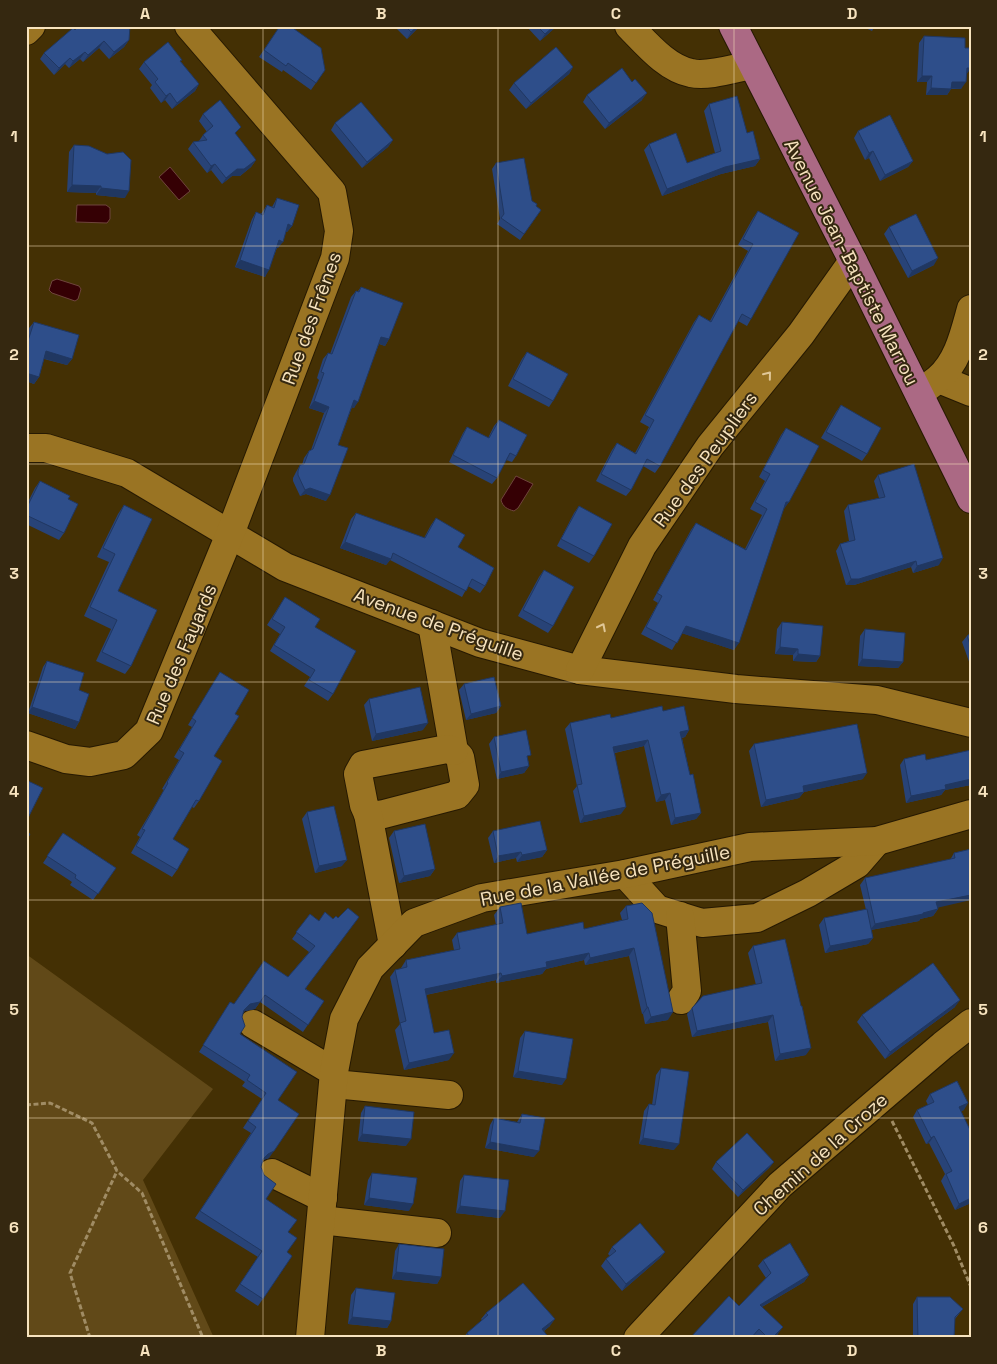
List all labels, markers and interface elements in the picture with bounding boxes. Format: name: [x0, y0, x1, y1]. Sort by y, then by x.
text: A: [140, 3, 150, 24]
text: B: [376, 3, 386, 24]
text: C: [611, 3, 621, 24]
text: D: [847, 3, 857, 24]
text: 1: [10, 126, 18, 147]
text: 1: [979, 126, 987, 147]
street label: Avenue Jean-Baptiste Marrou: [778, 135, 925, 390]
street label: Rue des Frênes: [276, 248, 347, 388]
text: 2: [9, 344, 19, 365]
text: 2: [978, 344, 988, 365]
one-way arrow: [762, 372, 770, 381]
street label: Rue des Peupliers: [648, 386, 763, 532]
text: 3: [9, 563, 19, 584]
text: 3: [978, 563, 988, 584]
street label: Rue des Fayards: [141, 580, 222, 728]
street label: Avenue de Préguille: [351, 582, 527, 667]
one-way arrow: [596, 623, 606, 632]
text: 4: [9, 781, 19, 802]
text: 4: [978, 781, 988, 802]
street label: Rue de la Vallée de Préguille: [478, 839, 732, 912]
text: 5: [9, 999, 19, 1020]
text: 5: [978, 999, 988, 1020]
street label: Chemin de la Croze: [748, 1087, 893, 1221]
text: 6: [9, 1217, 19, 1238]
text: 6: [978, 1217, 988, 1238]
text: A: [140, 1340, 150, 1361]
text: B: [376, 1340, 386, 1361]
text: C: [611, 1340, 621, 1361]
text: D: [847, 1340, 857, 1361]

